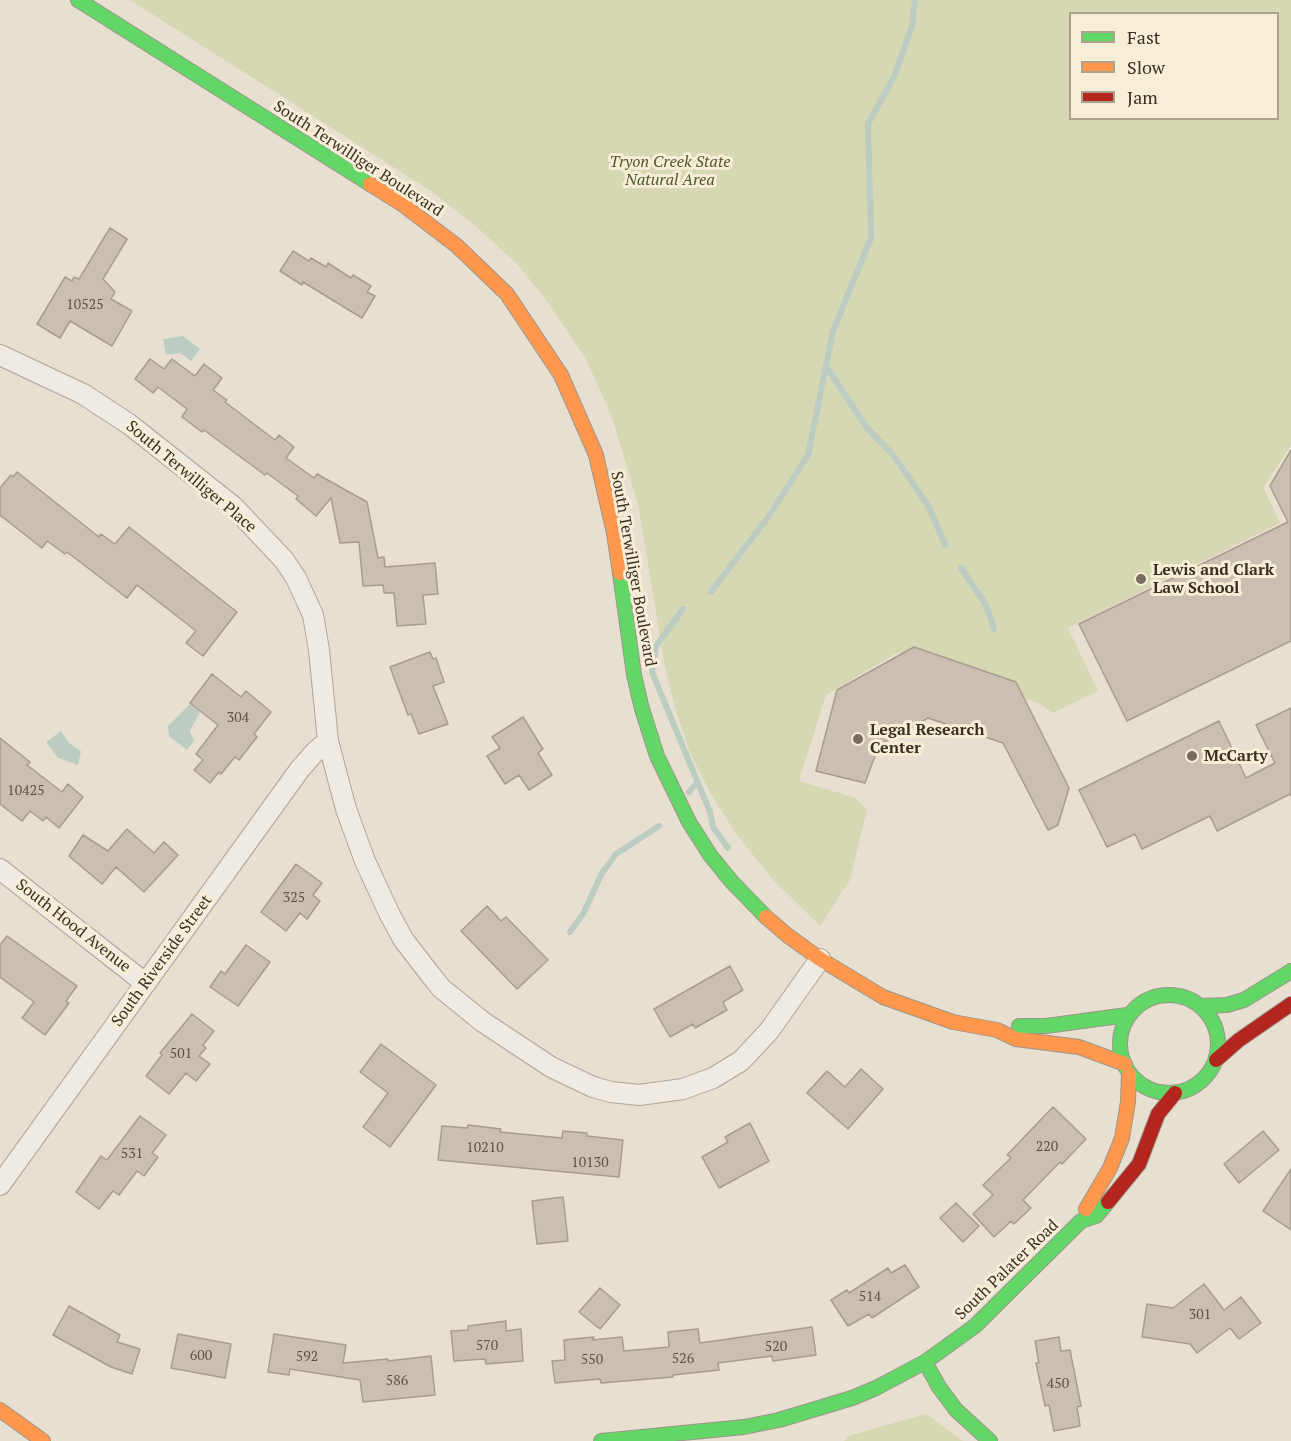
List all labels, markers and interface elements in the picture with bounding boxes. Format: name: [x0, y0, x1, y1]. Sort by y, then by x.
legend: [1069, 12, 1279, 120]
text: Fast: [1127, 25, 1160, 49]
text: Slow: [1127, 55, 1165, 79]
text: Jam: [1127, 85, 1158, 109]
street label: South Terwilliger Boulevard: [270, 97, 446, 221]
park label: Tryon Creek State Natural Area: [609, 152, 731, 190]
house number: 10525: [66, 297, 104, 313]
street label: South Terwilliger Place: [122, 417, 260, 537]
street label: South Terwilliger Boulevard: [606, 470, 660, 668]
place label: Lewis and Clark Law School: [1153, 560, 1274, 598]
marker: Lewis and Clark Law School: [1134, 572, 1148, 586]
house number: 304: [227, 710, 249, 726]
place label: Legal Research Center: [870, 720, 984, 758]
marker: Legal Research Center: [851, 732, 865, 746]
place label: McCarty: [1204, 746, 1268, 766]
marker: McCarty: [1185, 749, 1199, 763]
house number: 10425: [7, 783, 45, 799]
street label: South Hood Avenue: [12, 875, 134, 977]
house number: 325: [283, 890, 305, 906]
street label: South Riverside Street: [108, 891, 216, 1031]
house number: 501: [170, 1046, 192, 1062]
house number: 220: [1036, 1139, 1058, 1155]
house number: 10210: [466, 1140, 504, 1156]
house number: 531: [121, 1146, 143, 1162]
house number: 10130: [571, 1155, 609, 1171]
street label: South Palater Road: [951, 1216, 1063, 1324]
house number: 514: [859, 1289, 881, 1305]
house number: 301: [1189, 1307, 1211, 1323]
house number: 570: [476, 1338, 498, 1354]
house number: 520: [765, 1339, 787, 1355]
house number: 600: [190, 1348, 212, 1364]
house number: 592: [296, 1349, 318, 1365]
house number: 526: [672, 1351, 694, 1367]
house number: 550: [581, 1352, 603, 1368]
house number: 586: [386, 1373, 408, 1389]
house number: 450: [1047, 1376, 1069, 1392]

